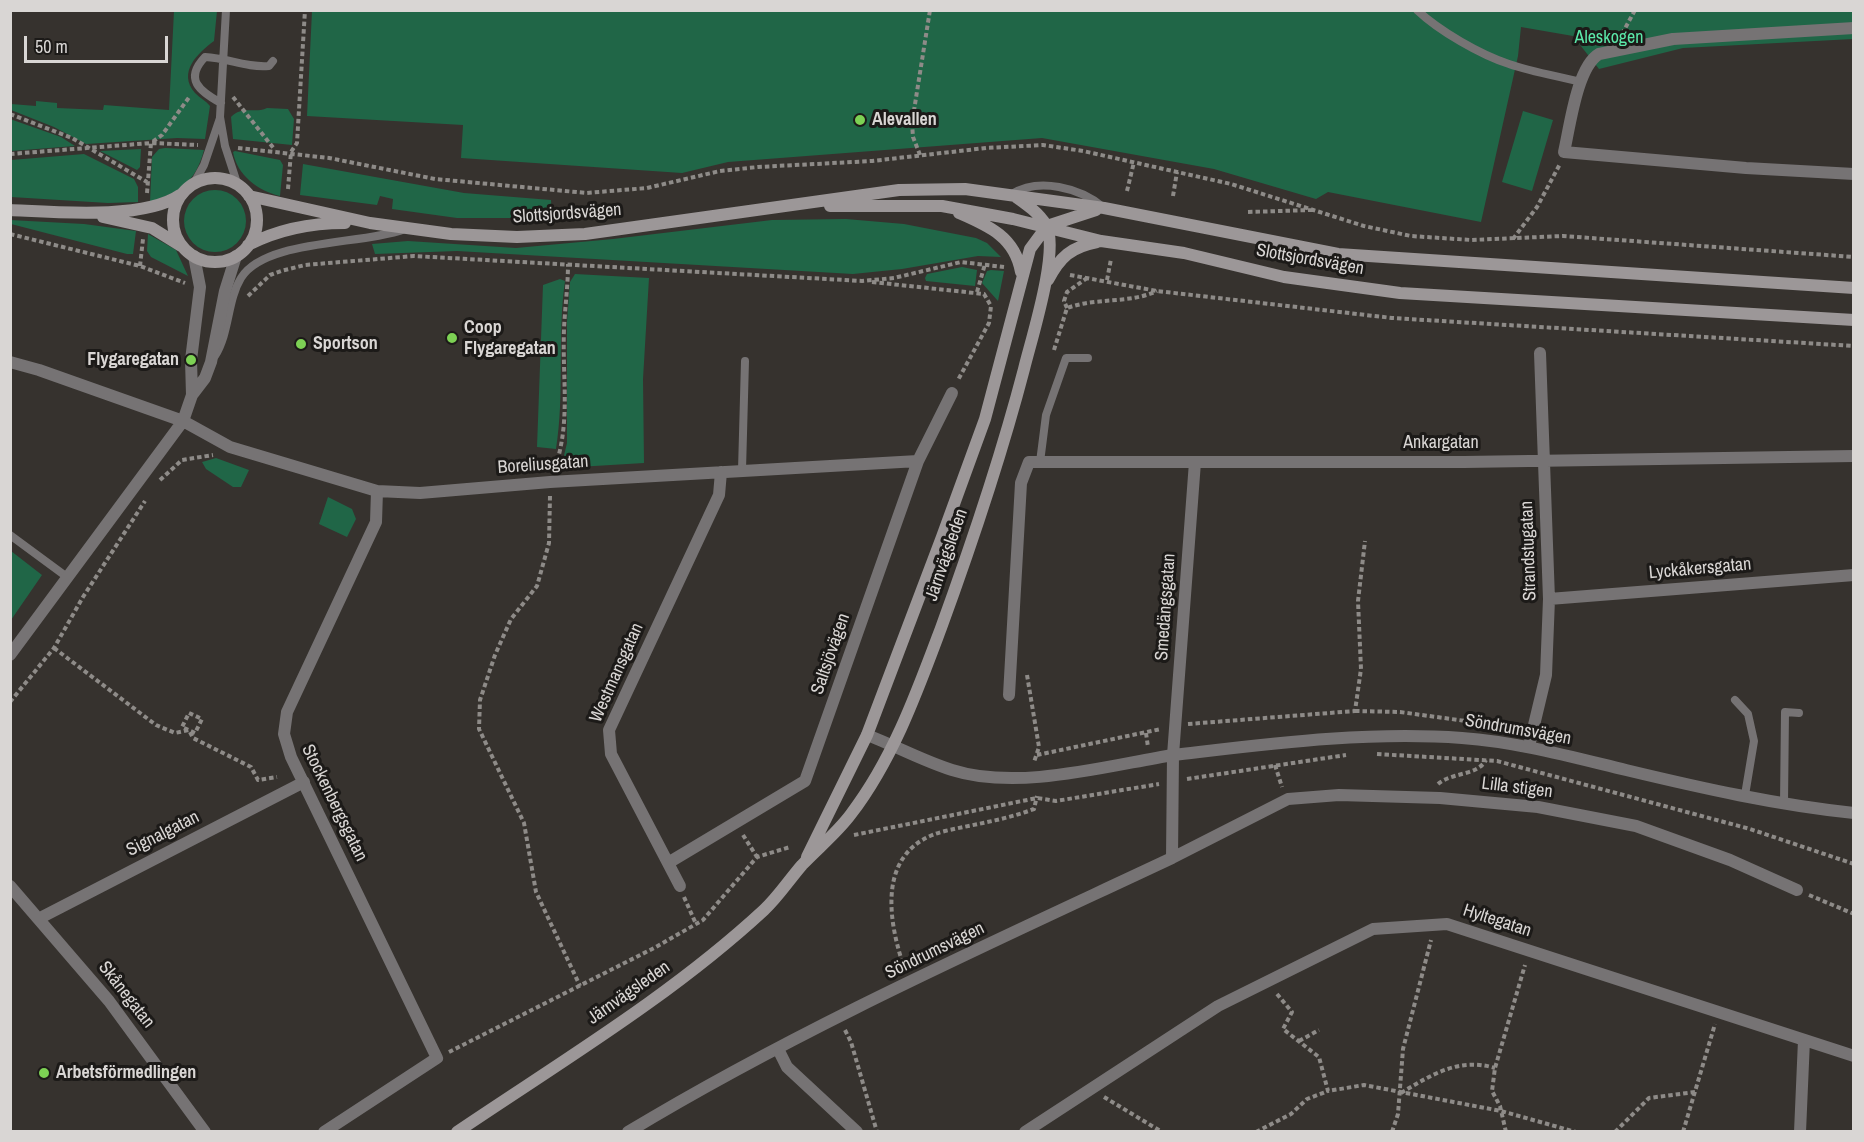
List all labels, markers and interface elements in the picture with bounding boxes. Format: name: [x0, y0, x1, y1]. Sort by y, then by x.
scale bar: [27, 24, 171, 62]
park label: Aleskogen: [1575, 27, 1643, 49]
text: 50 m: [35, 34, 68, 59]
place label: Alevallen: [872, 109, 937, 131]
marker: Alevallen: [853, 113, 867, 127]
street label: Slottsjordsvägen: [512, 199, 622, 229]
street label: Slottsjordsvägen: [1254, 240, 1366, 280]
place label: Coop Flygaregatan: [464, 317, 556, 360]
marker: Coop Flygaregatan: [445, 331, 459, 345]
place label: Sportson: [313, 333, 378, 355]
marker: Sportson: [294, 337, 308, 351]
place label: Flygaregatan: [87, 349, 179, 371]
marker: Flygaregatan: [184, 353, 198, 367]
street label: Ankargatan: [1403, 432, 1479, 454]
street label: Boreliusgatan: [497, 451, 589, 479]
street label: Strandstugatan: [1516, 501, 1542, 601]
street label: Järnvägsleden: [921, 506, 973, 604]
street label: Smedängsgatan: [1151, 553, 1181, 661]
street label: Lyckåkersgatan: [1648, 554, 1752, 584]
street label: Saltsjövägen: [807, 611, 855, 697]
street label: Westmansgatan: [585, 620, 649, 726]
street label: Söndrumsvägen: [1463, 710, 1573, 750]
street label: Stockenbergsgatan: [296, 741, 372, 865]
street label: Lilla stigen: [1480, 773, 1554, 803]
street label: Signalgatan: [123, 806, 203, 862]
street label: Hyltegatan: [1460, 900, 1534, 942]
street label: Söndrumsvägen: [882, 918, 988, 984]
street label: Skånegatan: [93, 957, 159, 1033]
street label: Järnvägsleden: [583, 957, 675, 1029]
place label: Arbetsförmedlingen: [56, 1062, 196, 1084]
marker: Arbetsförmedlingen: [37, 1066, 51, 1080]

